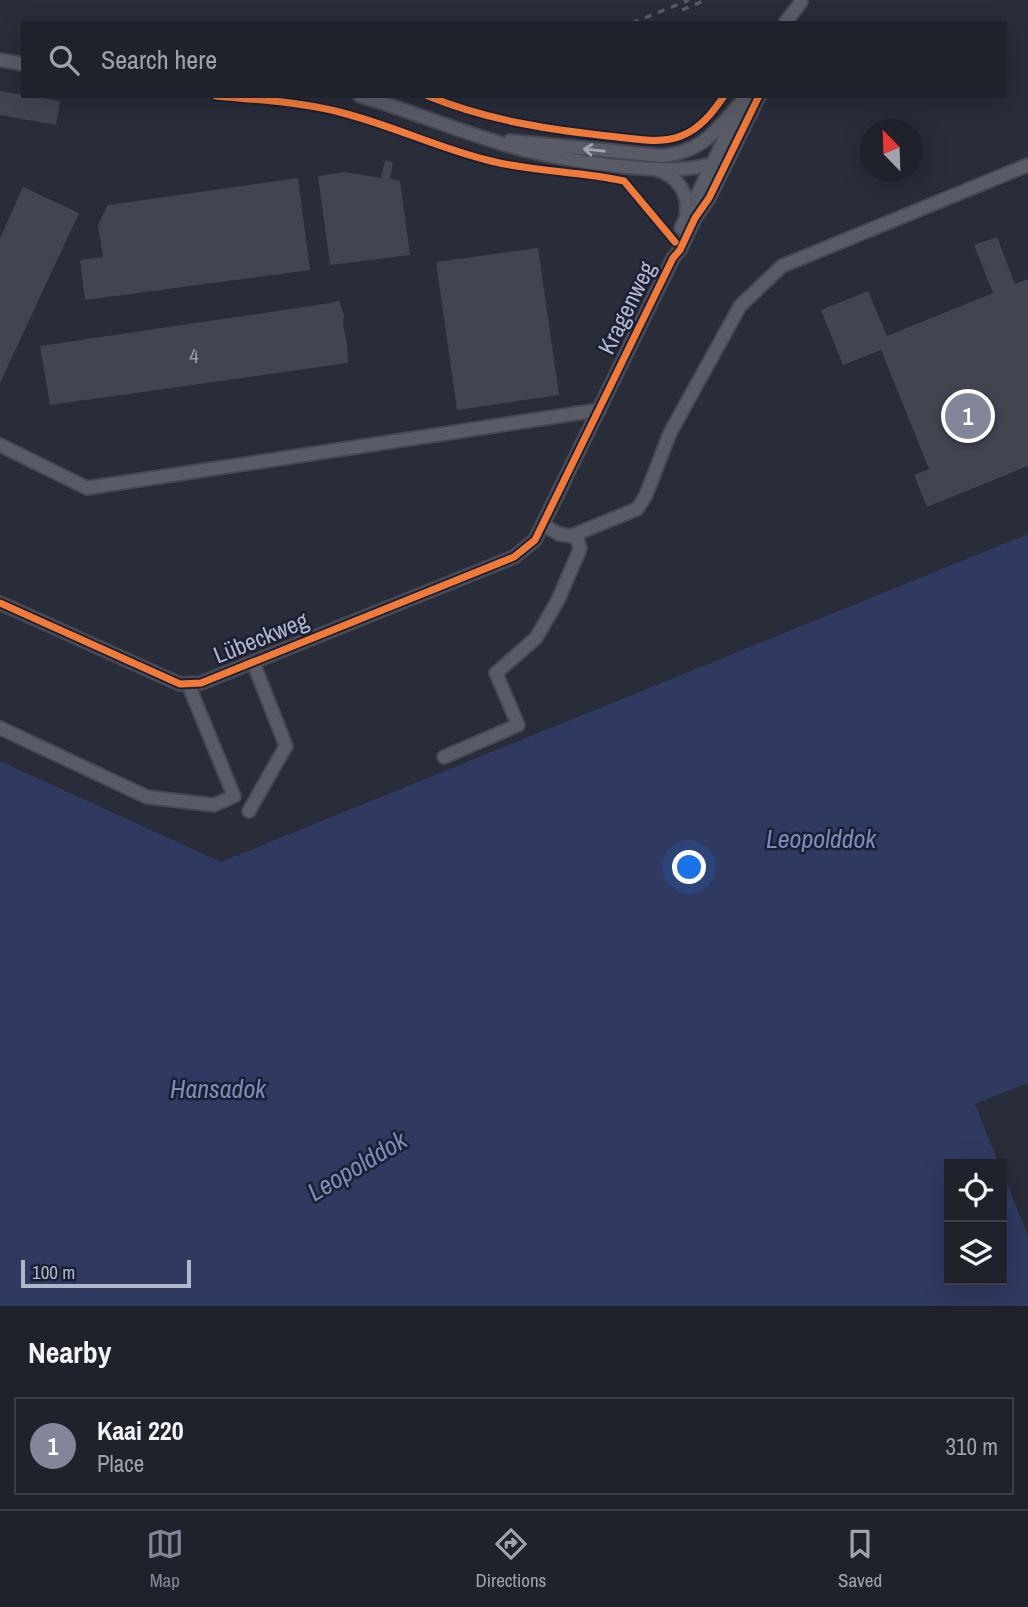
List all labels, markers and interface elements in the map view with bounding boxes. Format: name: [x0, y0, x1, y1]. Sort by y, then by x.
search box: [21, 21, 1007, 98]
icon: search: [45, 41, 83, 79]
text: Search here: [101, 42, 217, 77]
north arrow: [860, 119, 923, 182]
one-way arrow: [584, 143, 606, 156]
street label: Kragenweg: [590, 256, 662, 359]
house number: 4: [189, 341, 199, 370]
pin: 1: [945, 390, 991, 442]
street label: Lübeckweg: [208, 604, 313, 671]
water label: Leopolddok: [766, 821, 877, 856]
your location: [672, 850, 706, 884]
water label: Hansadok: [170, 1071, 267, 1106]
water label: Leopolddok: [300, 1121, 414, 1209]
map controls: [944, 1159, 1007, 1285]
button: locate: [944, 1159, 1007, 1222]
button: layers: [944, 1222, 1007, 1285]
scale bar: [21, 1257, 191, 1289]
text: 100 m: [32, 1259, 75, 1285]
text: Nearby: [28, 1332, 111, 1372]
text: Kaai 220: [97, 1413, 184, 1448]
text: 1: [48, 1431, 58, 1462]
text: 310 m: [946, 1431, 998, 1462]
text: Place: [97, 1448, 144, 1479]
tab: Map: [146, 1525, 184, 1593]
tab: Directions: [475, 1525, 546, 1593]
tab: Saved: [838, 1525, 882, 1593]

